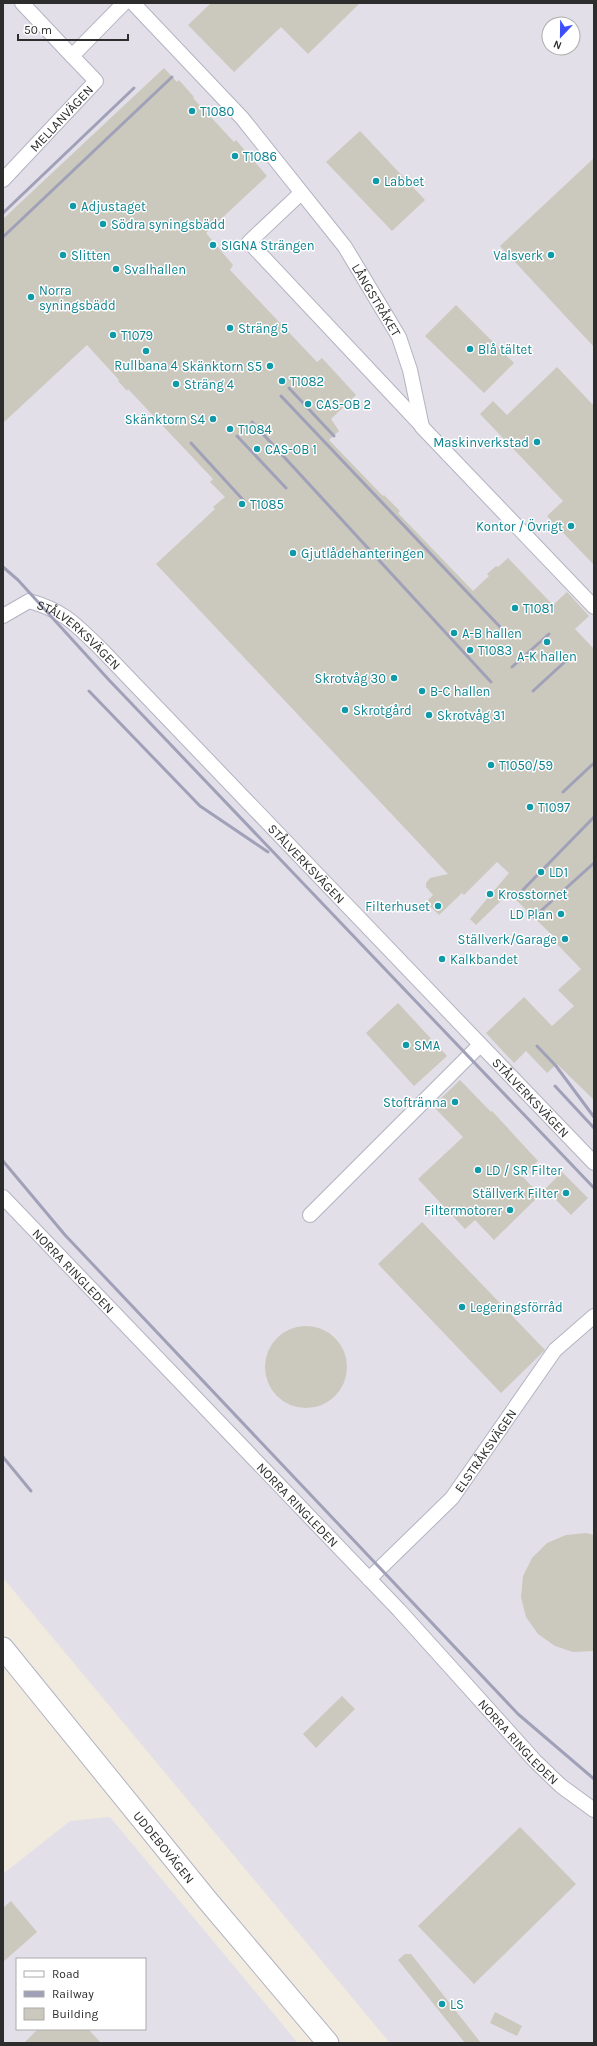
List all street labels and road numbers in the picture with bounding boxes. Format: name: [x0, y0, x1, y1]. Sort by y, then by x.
street label: MELLANVÄGEN: [26, 82, 96, 154]
street label: LÅNGSTRÅKET: [349, 261, 405, 339]
street label: STÅLVERKSVÄGEN: [35, 596, 124, 672]
street label: STÅLVERKSVÄGEN: [265, 821, 348, 906]
street label: STÅLVERKSVÄGEN: [490, 1055, 572, 1140]
street label: NORRA RINGLEDEN: [30, 1225, 117, 1316]
street label: ELSTRÅKSVÄGEN: [451, 1406, 519, 1495]
street label: NORRA RINGLEDEN: [254, 1459, 342, 1550]
street label: NORRA RINGLEDEN: [475, 1696, 562, 1787]
street label: UDDEBOVÄGEN: [131, 1808, 198, 1886]

